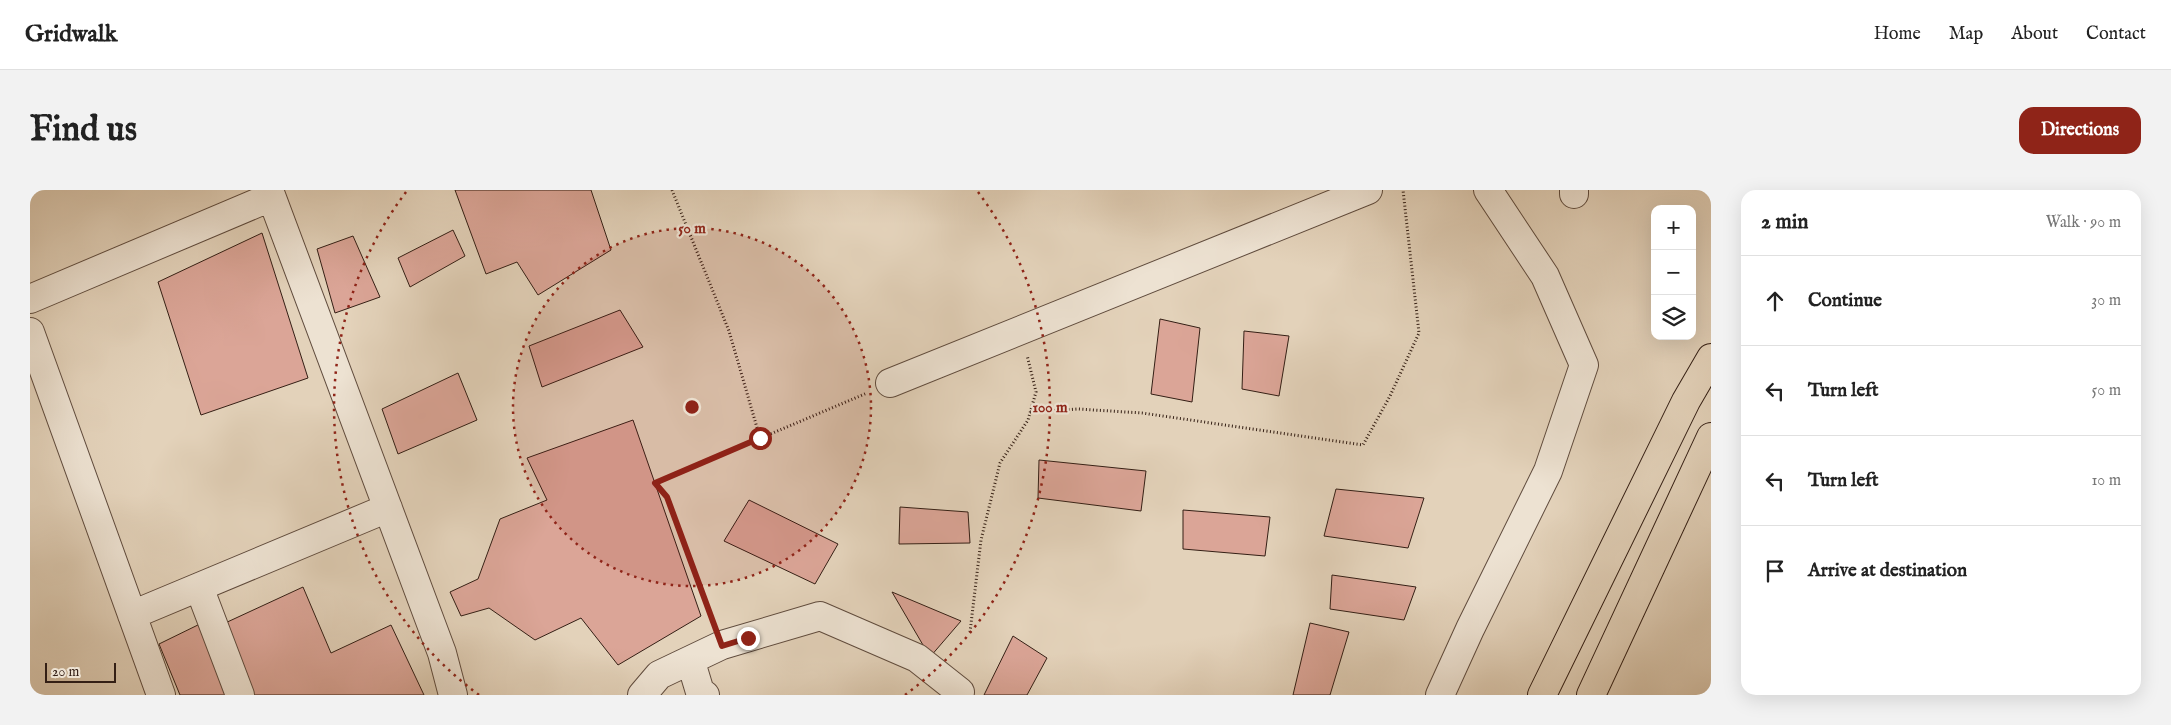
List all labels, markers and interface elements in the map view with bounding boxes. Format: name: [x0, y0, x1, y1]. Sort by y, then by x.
text: Gridwalk: [25, 19, 117, 50]
text: Home: [1874, 23, 1921, 46]
text: Map: [1949, 23, 1983, 46]
text: About: [2011, 23, 2058, 46]
text: Contact: [2086, 23, 2146, 46]
button: Directions: [2019, 107, 2141, 154]
text: Find us: [30, 108, 137, 153]
map controls: [1651, 205, 1696, 340]
button: +: [1651, 205, 1696, 250]
text: 2 min: [1761, 209, 1808, 236]
text: Walk · 90 m: [2046, 213, 2121, 233]
text: 50 m: [678, 219, 706, 238]
button: −: [1651, 250, 1696, 295]
icon: ahead: [1761, 287, 1789, 315]
text: Continue: [1808, 289, 1882, 313]
text: 30 m: [2091, 291, 2121, 311]
button: layers: [1651, 295, 1696, 340]
icon: left: [1761, 377, 1789, 405]
text: Turn left: [1808, 379, 1879, 403]
text: 50 m: [2092, 381, 2121, 401]
centre of rings: [683, 398, 701, 416]
text: 100 m: [1032, 398, 1068, 417]
route start: [749, 427, 772, 450]
icon: left: [1761, 467, 1789, 495]
text: Turn left: [1808, 469, 1879, 493]
text: 10 m: [2091, 471, 2121, 491]
icon: arrive: [1761, 557, 1789, 585]
text: Arrive at destination: [1808, 559, 1967, 583]
route end: [737, 627, 760, 650]
scale bar: [45, 660, 116, 683]
text: 20 m: [52, 663, 79, 681]

